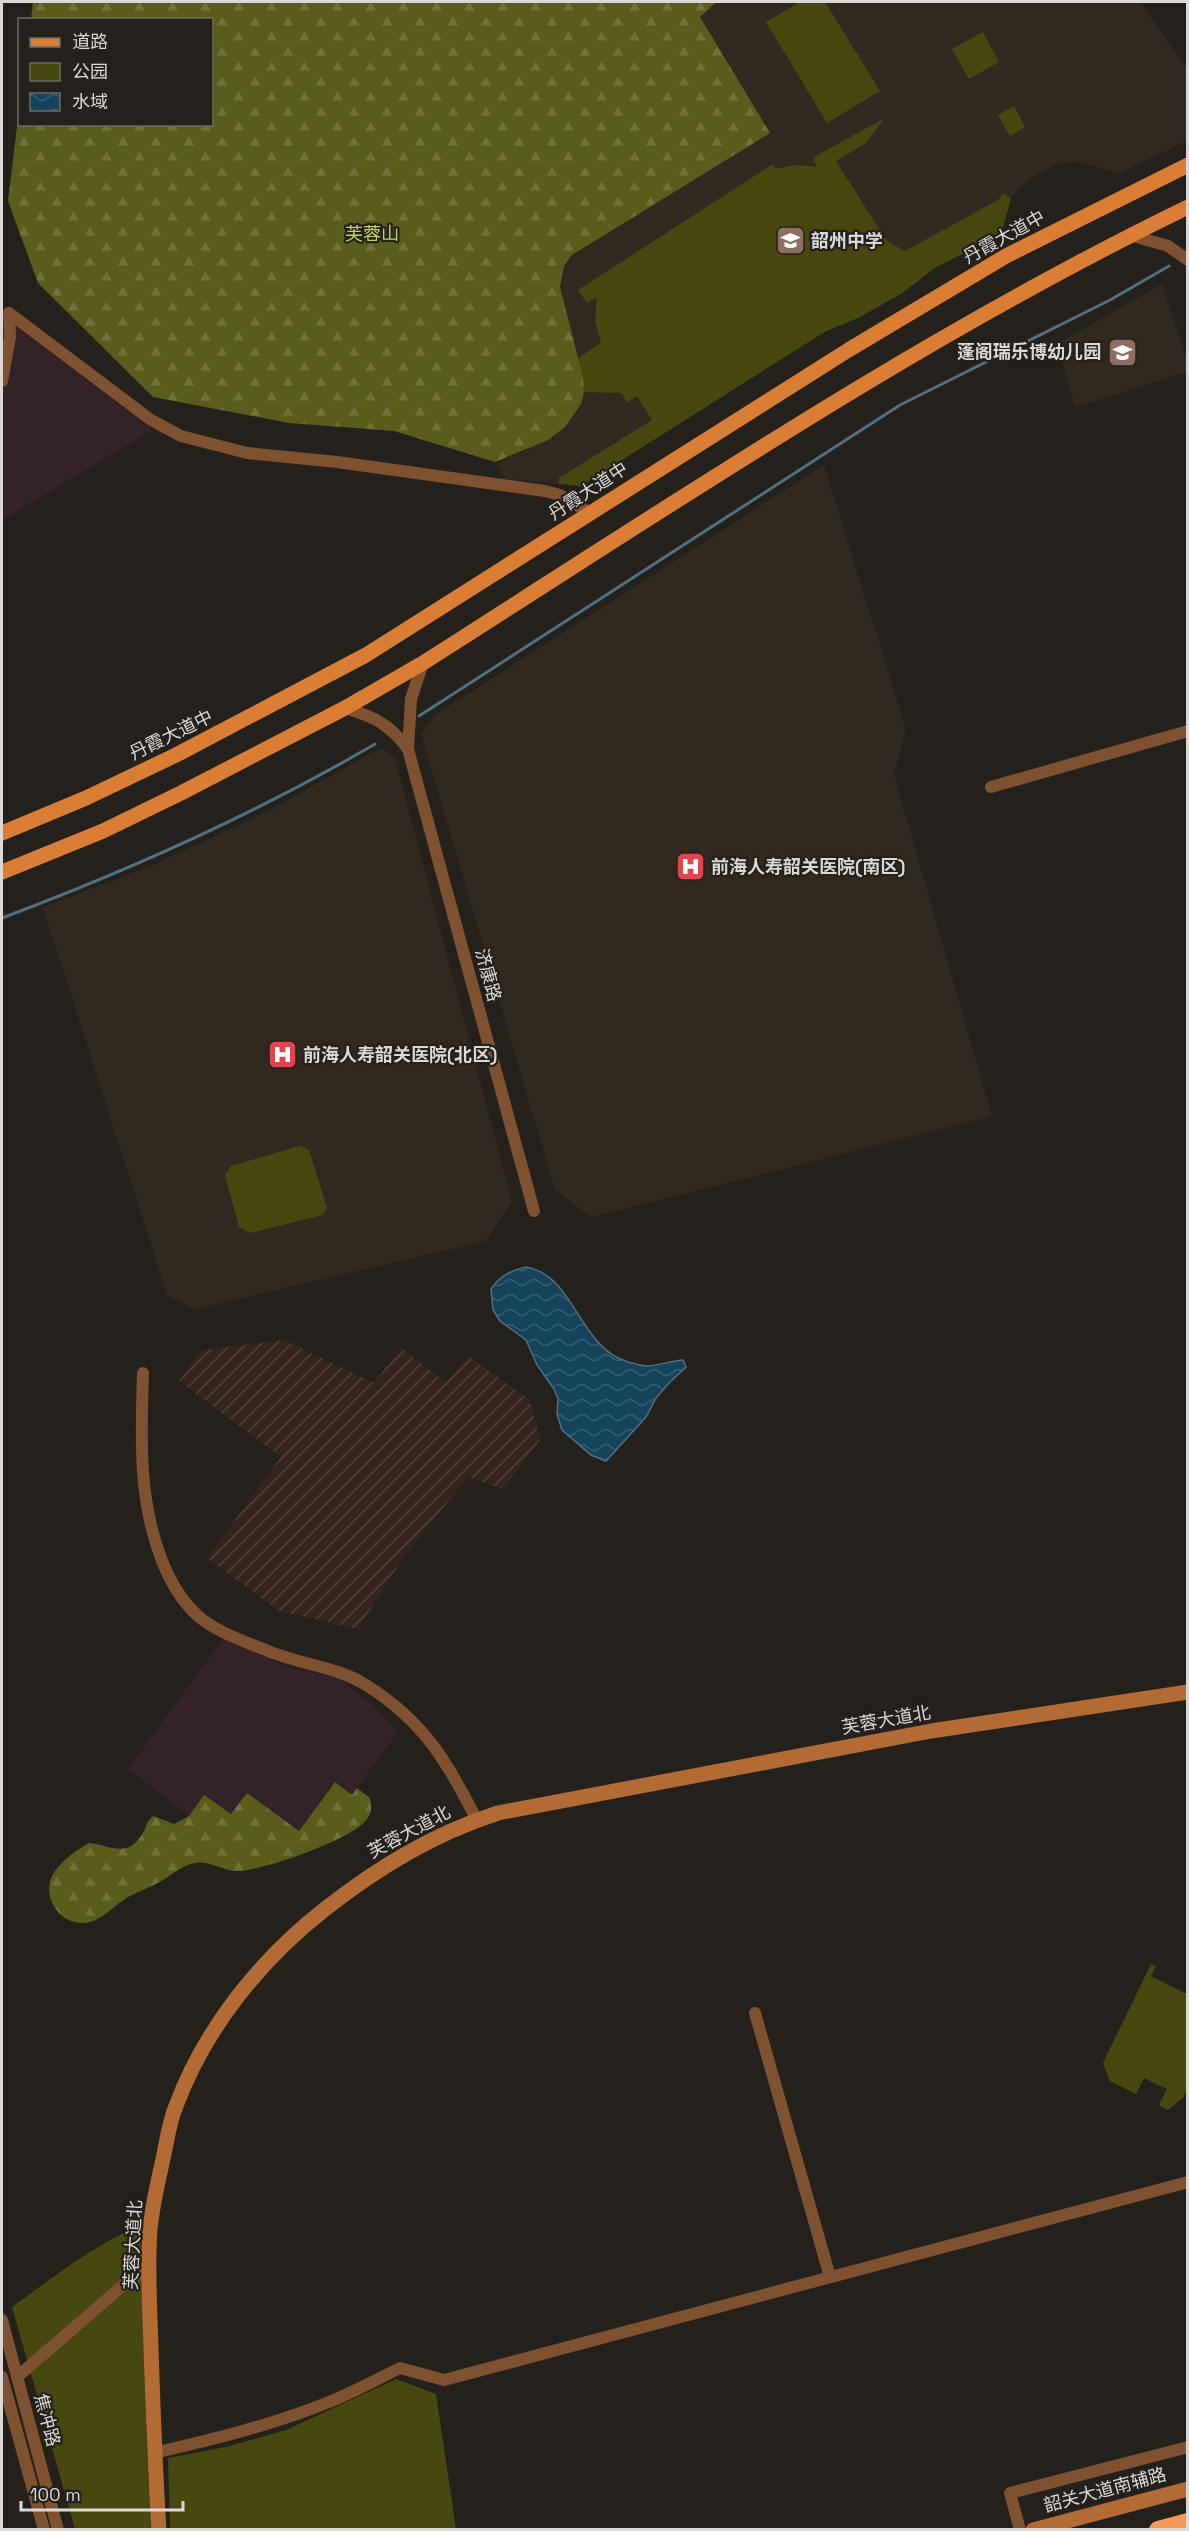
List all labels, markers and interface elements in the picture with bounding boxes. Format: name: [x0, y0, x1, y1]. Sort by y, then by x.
legend: [18, 18, 213, 126]
text: 道路: [72, 30, 108, 53]
text: 公园: [72, 60, 108, 83]
text: 水域: [72, 90, 108, 113]
street label: 丹霞大道中: [959, 205, 1049, 268]
park label: 芙蓉山: [345, 222, 399, 245]
school or university icon: 韶州中学: [774, 225, 806, 257]
place label: 韶州中学: [811, 229, 883, 252]
school or university icon: 蓬阁瑞乐博幼儿园: [1106, 336, 1138, 368]
place label: 蓬阁瑞乐博幼儿园: [957, 340, 1101, 363]
street label: 丹霞大道中: [544, 456, 632, 525]
street label: 丹霞大道中: [125, 704, 216, 765]
hospital icon: 前海人寿韶关医院(南区): [674, 851, 706, 883]
place label: 前海人寿韶关医院(南区): [711, 855, 905, 878]
street label: 济康路: [470, 946, 507, 1004]
hospital icon: 前海人寿韶关医院(北区): [266, 1039, 298, 1071]
place label: 前海人寿韶关医院(北区): [303, 1043, 497, 1066]
street label: 芙蓉大道北: [840, 1700, 932, 1739]
street label: 芙蓉大道北: [364, 1800, 454, 1863]
street label: 芙蓉大道北: [119, 2199, 146, 2291]
street label: 焦冲路: [29, 2391, 66, 2449]
street label: 韶关大道南辅路: [1041, 2462, 1169, 2517]
scale bar: [21, 2474, 183, 2512]
text: 100 m: [30, 2483, 81, 2506]

